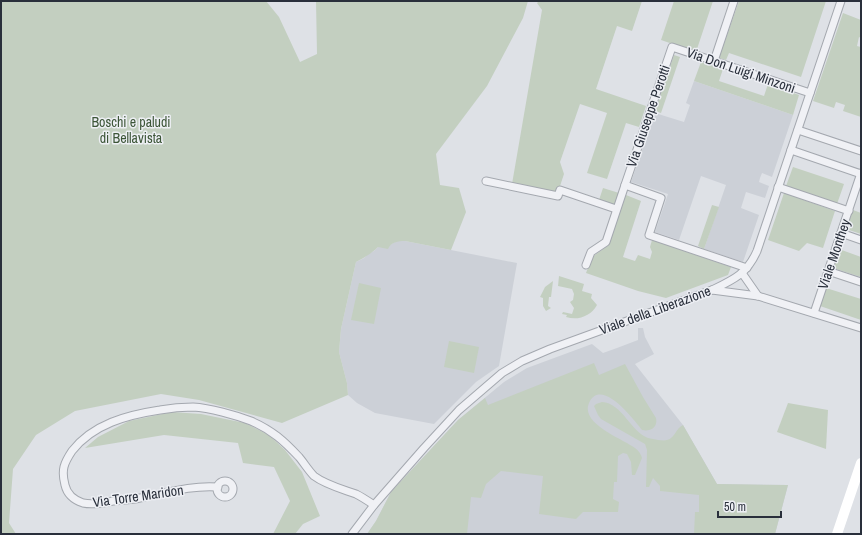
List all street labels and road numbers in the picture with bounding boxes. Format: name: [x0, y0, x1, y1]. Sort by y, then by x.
street label: Via Don Luigi Minzoni: [684, 43, 798, 97]
street label: Via Giuseppe Perotti: [622, 62, 674, 170]
street label: Viale Monthey: [814, 216, 855, 292]
street label: Viale della Liberazione: [597, 281, 713, 339]
street label: Via Torre Maridon: [91, 481, 185, 511]

